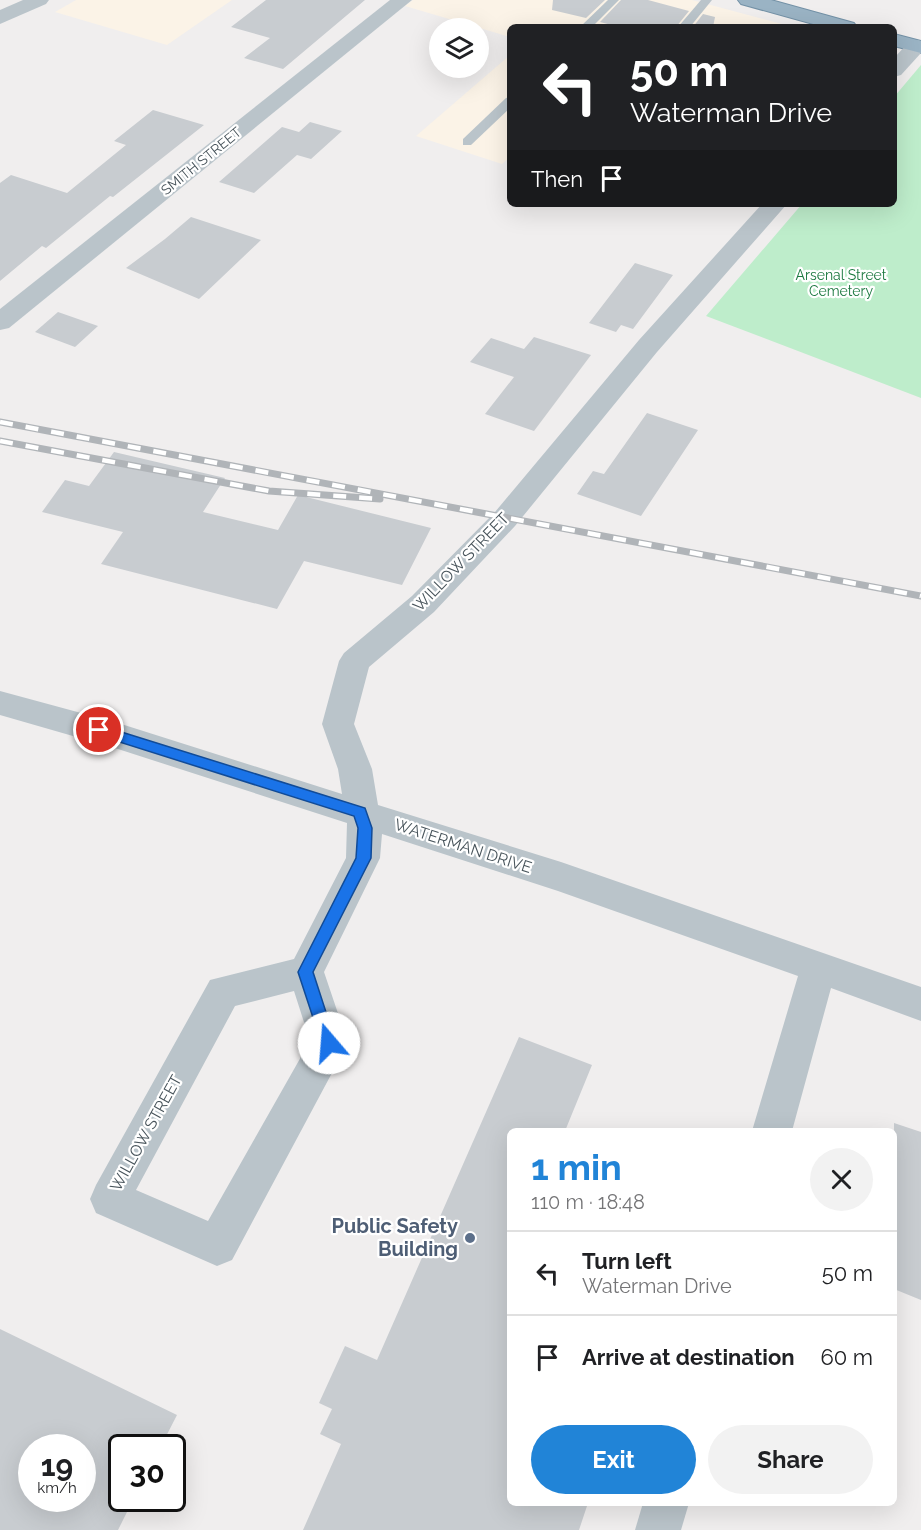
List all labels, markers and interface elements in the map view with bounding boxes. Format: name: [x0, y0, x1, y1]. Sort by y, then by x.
map controls: [429, 18, 489, 78]
button: layers: [429, 18, 489, 78]
text: 50 m: [630, 47, 728, 96]
icon: left: [531, 48, 609, 126]
text: Waterman Drive: [630, 97, 832, 128]
street label: SMITH STREET: [158, 124, 245, 198]
icon: arrive: [595, 162, 628, 195]
text: Then: [531, 166, 583, 192]
park label: Arsenal Street Cemetery: [796, 267, 887, 299]
street label: WILLOW STREET: [409, 509, 513, 615]
pin: [73, 704, 124, 755]
icon: arrive: [82, 713, 115, 746]
street label: WATERMAN DRIVE: [392, 815, 534, 877]
position arrow: [297, 1011, 361, 1075]
street label: WILLOW STREET: [106, 1071, 186, 1194]
text: 1 min: [531, 1146, 622, 1188]
button: close: [810, 1148, 873, 1211]
text: 110 m · 18:48: [531, 1190, 645, 1214]
place label: Public Safety Building: [332, 1214, 458, 1261]
marker: Public Safety Building: [463, 1231, 477, 1245]
text: Turn left: [582, 1248, 672, 1274]
icon: left: [531, 1257, 564, 1290]
text: 50 m: [822, 1260, 873, 1286]
text: Waterman Drive: [582, 1274, 732, 1298]
icon: arrive: [531, 1341, 564, 1374]
text: Arrive at destination: [582, 1344, 795, 1370]
text: 60 m: [820, 1344, 873, 1370]
button: Exit: [531, 1425, 696, 1494]
button: Share: [708, 1425, 873, 1494]
speed limit sign: 30: [108, 1434, 186, 1512]
text: 19: [41, 1448, 73, 1483]
text: km/h: [37, 1479, 77, 1497]

